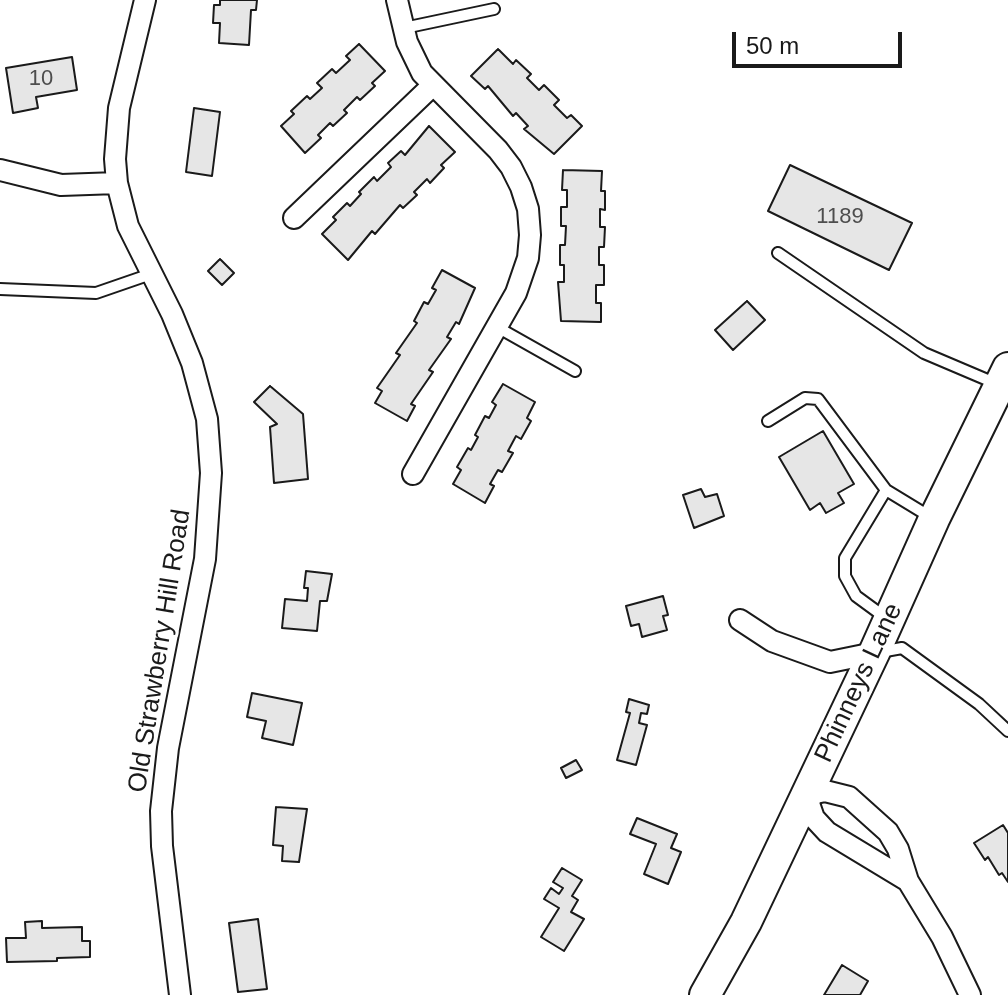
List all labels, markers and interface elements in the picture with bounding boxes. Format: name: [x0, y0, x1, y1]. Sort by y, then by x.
scale bar: [736, 16, 906, 66]
text: 50 m: [746, 32, 799, 59]
house number: 10: [29, 66, 53, 92]
house number: 1189: [816, 204, 864, 230]
street label: Old Strawberry Hill Road: [122, 507, 198, 795]
street label: Phinneys Lane: [809, 598, 909, 768]

